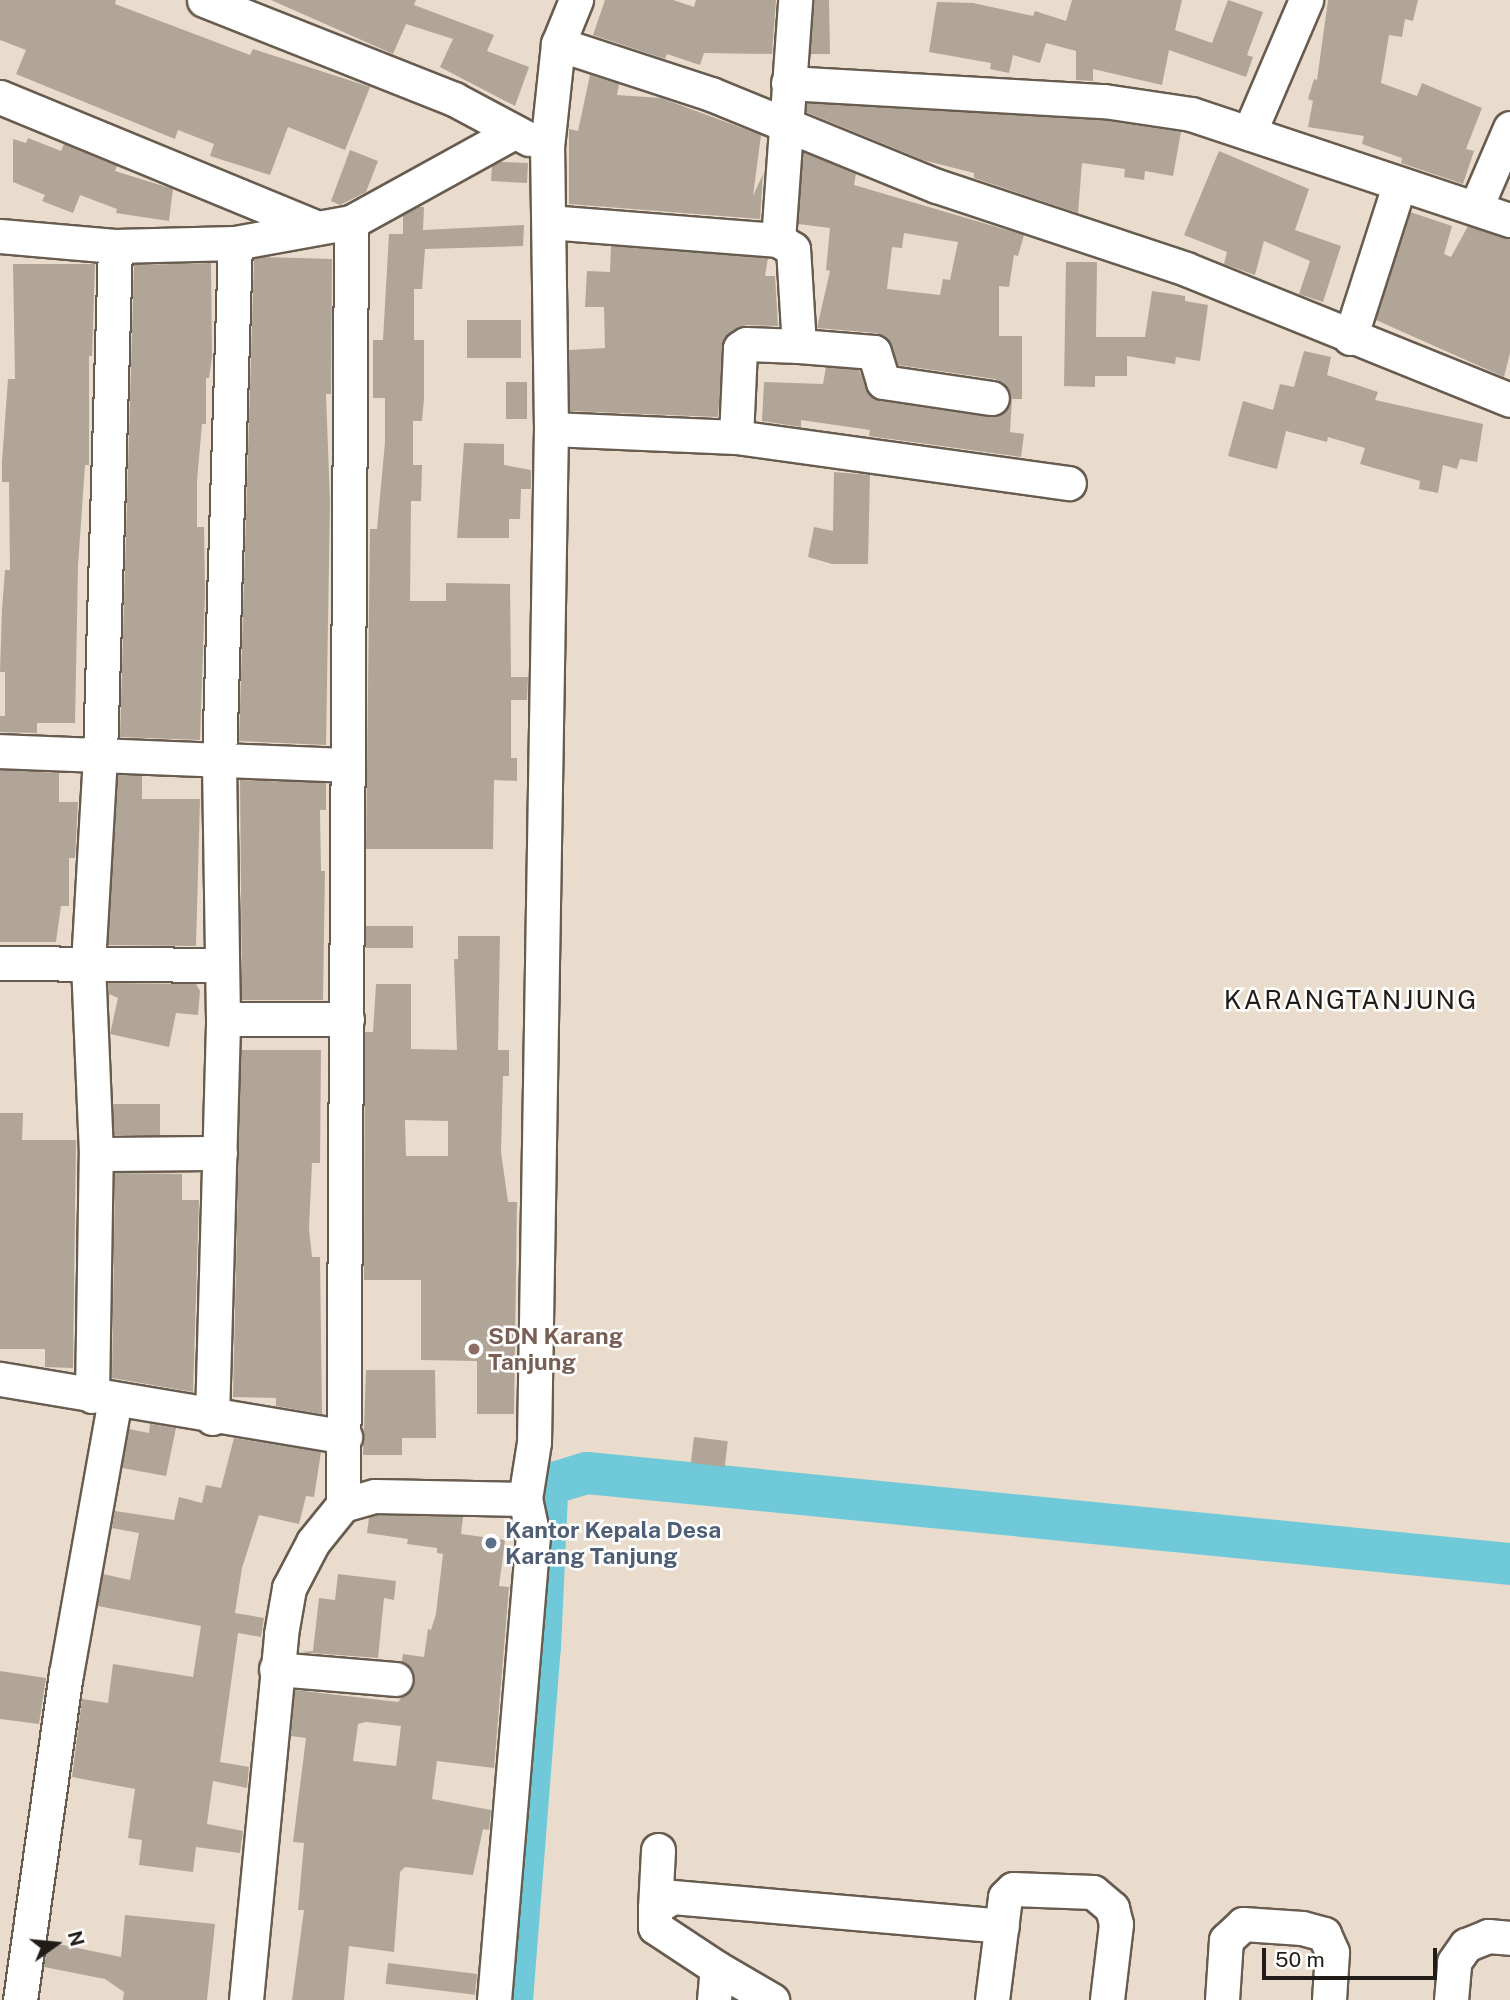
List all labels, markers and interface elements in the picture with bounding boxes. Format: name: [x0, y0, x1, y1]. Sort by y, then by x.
district label: KARANGTANJUNG: [1225, 984, 1477, 1016]
place label: SDN Karang Tanjung: [488, 1322, 623, 1376]
marker: SDN Karang Tanjung: [466, 1341, 482, 1357]
place label: Kantor Kepala Desa Karang Tanjung: [505, 1516, 721, 1570]
marker: Kantor Kepala Desa Karang Tanjung: [483, 1535, 499, 1551]
north arrow: [21, 1909, 91, 1979]
text: N: [64, 1929, 89, 1949]
scale bar: [1265, 1934, 1440, 1978]
text: 50 m: [1275, 1947, 1325, 1972]

